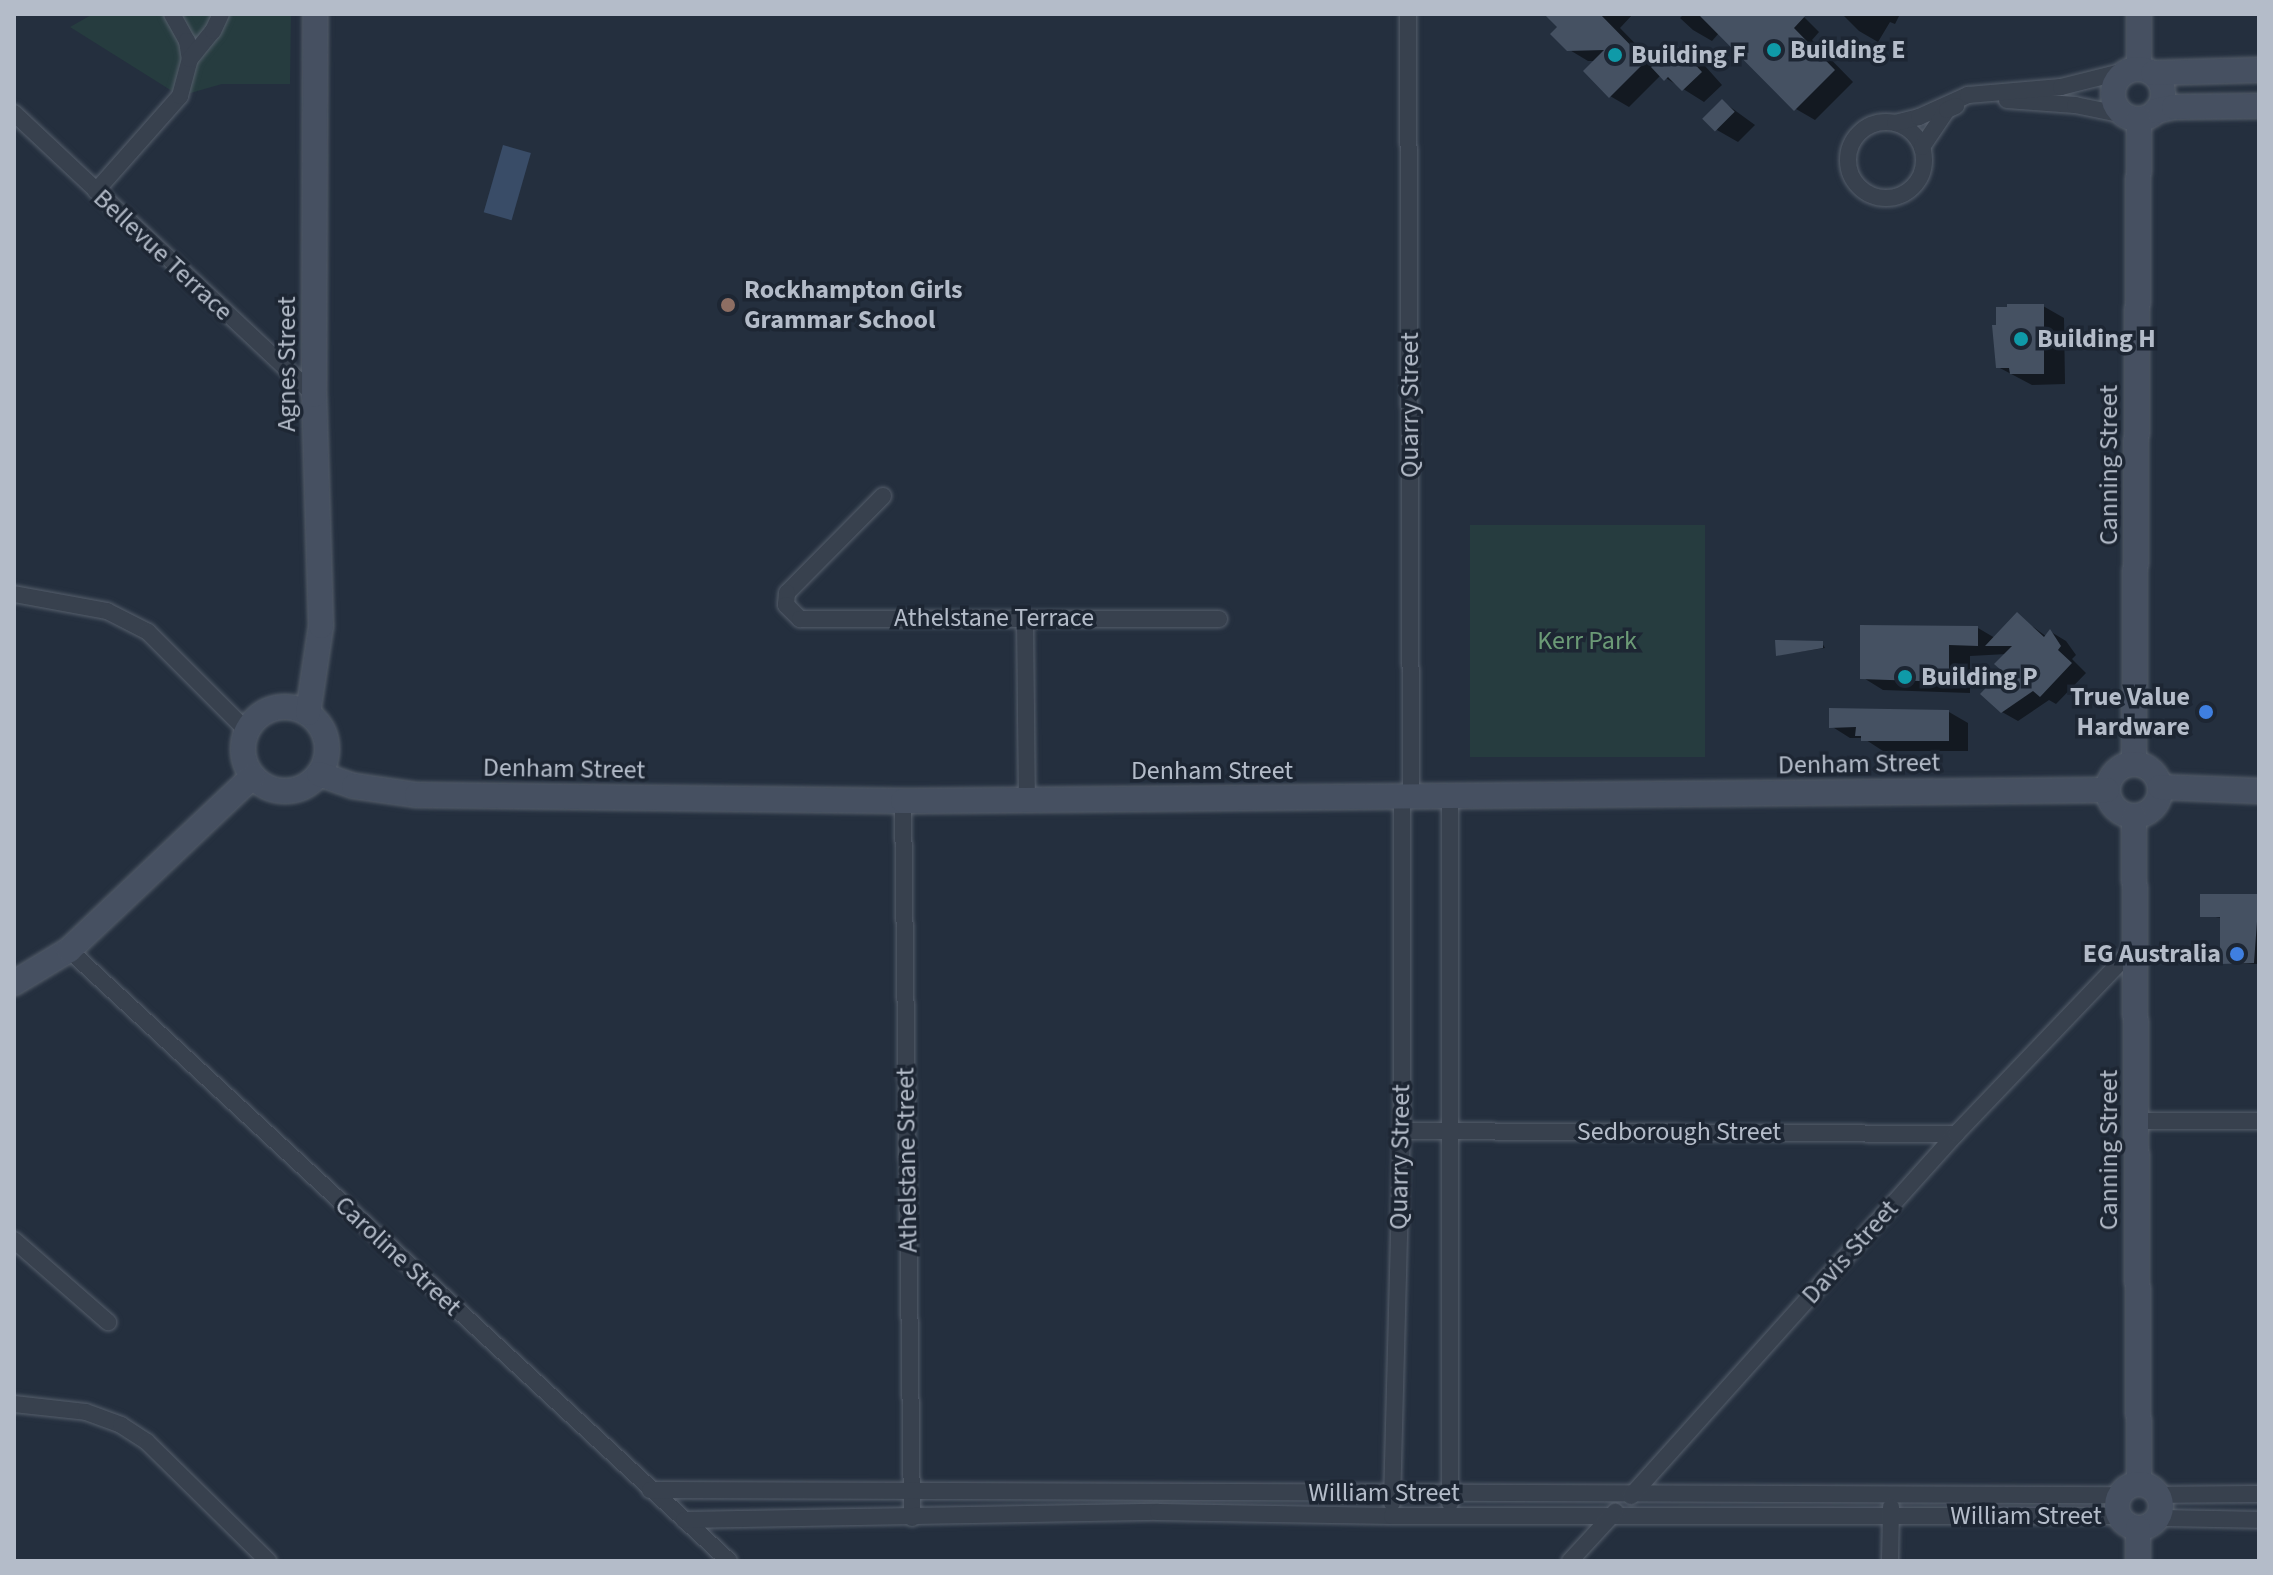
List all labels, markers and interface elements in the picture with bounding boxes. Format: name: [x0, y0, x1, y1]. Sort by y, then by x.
place label: Building E: [1790, 34, 1905, 66]
place label: Building F: [1631, 39, 1746, 71]
marker: Building E: [1765, 41, 1783, 59]
marker: Building F: [1606, 46, 1624, 64]
street label: Bellevue Terrace: [87, 183, 239, 327]
place label: Rockhampton Girls Grammar School: [744, 274, 963, 336]
street label: Agnes Street: [271, 296, 303, 432]
marker: Rockhampton Girls Grammar School: [719, 296, 737, 314]
place label: Building H: [2037, 323, 2156, 355]
marker: Building H: [2012, 330, 2030, 348]
street label: Quarry Street: [1394, 332, 1426, 478]
street label: Canning Street: [2093, 385, 2125, 545]
street label: Athelstane Terrace: [894, 602, 1094, 634]
park label: Kerr Park: [1537, 625, 1637, 657]
place label: Building P: [1921, 661, 2038, 693]
marker: Building P: [1896, 668, 1914, 686]
place label: True Value Hardware: [2070, 681, 2190, 742]
marker: True Value Hardware: [2197, 703, 2215, 721]
street label: Denham Street: [1778, 747, 1940, 781]
street label: Denham Street: [483, 752, 645, 786]
street label: Denham Street: [1131, 755, 1293, 787]
place label: EG Australia: [2083, 938, 2221, 970]
marker: EG Australia: [2228, 945, 2246, 963]
street label: Athelstane Street: [890, 1067, 924, 1253]
street label: Canning Street: [2093, 1070, 2125, 1230]
street label: Quarry Street: [1383, 1084, 1417, 1230]
street label: Sedborough Street: [1577, 1116, 1781, 1148]
street label: Caroline Street: [328, 1190, 468, 1322]
street label: Davis Street: [1795, 1194, 1905, 1310]
street label: William Street: [1308, 1477, 1460, 1509]
street label: William Street: [1950, 1500, 2102, 1532]

